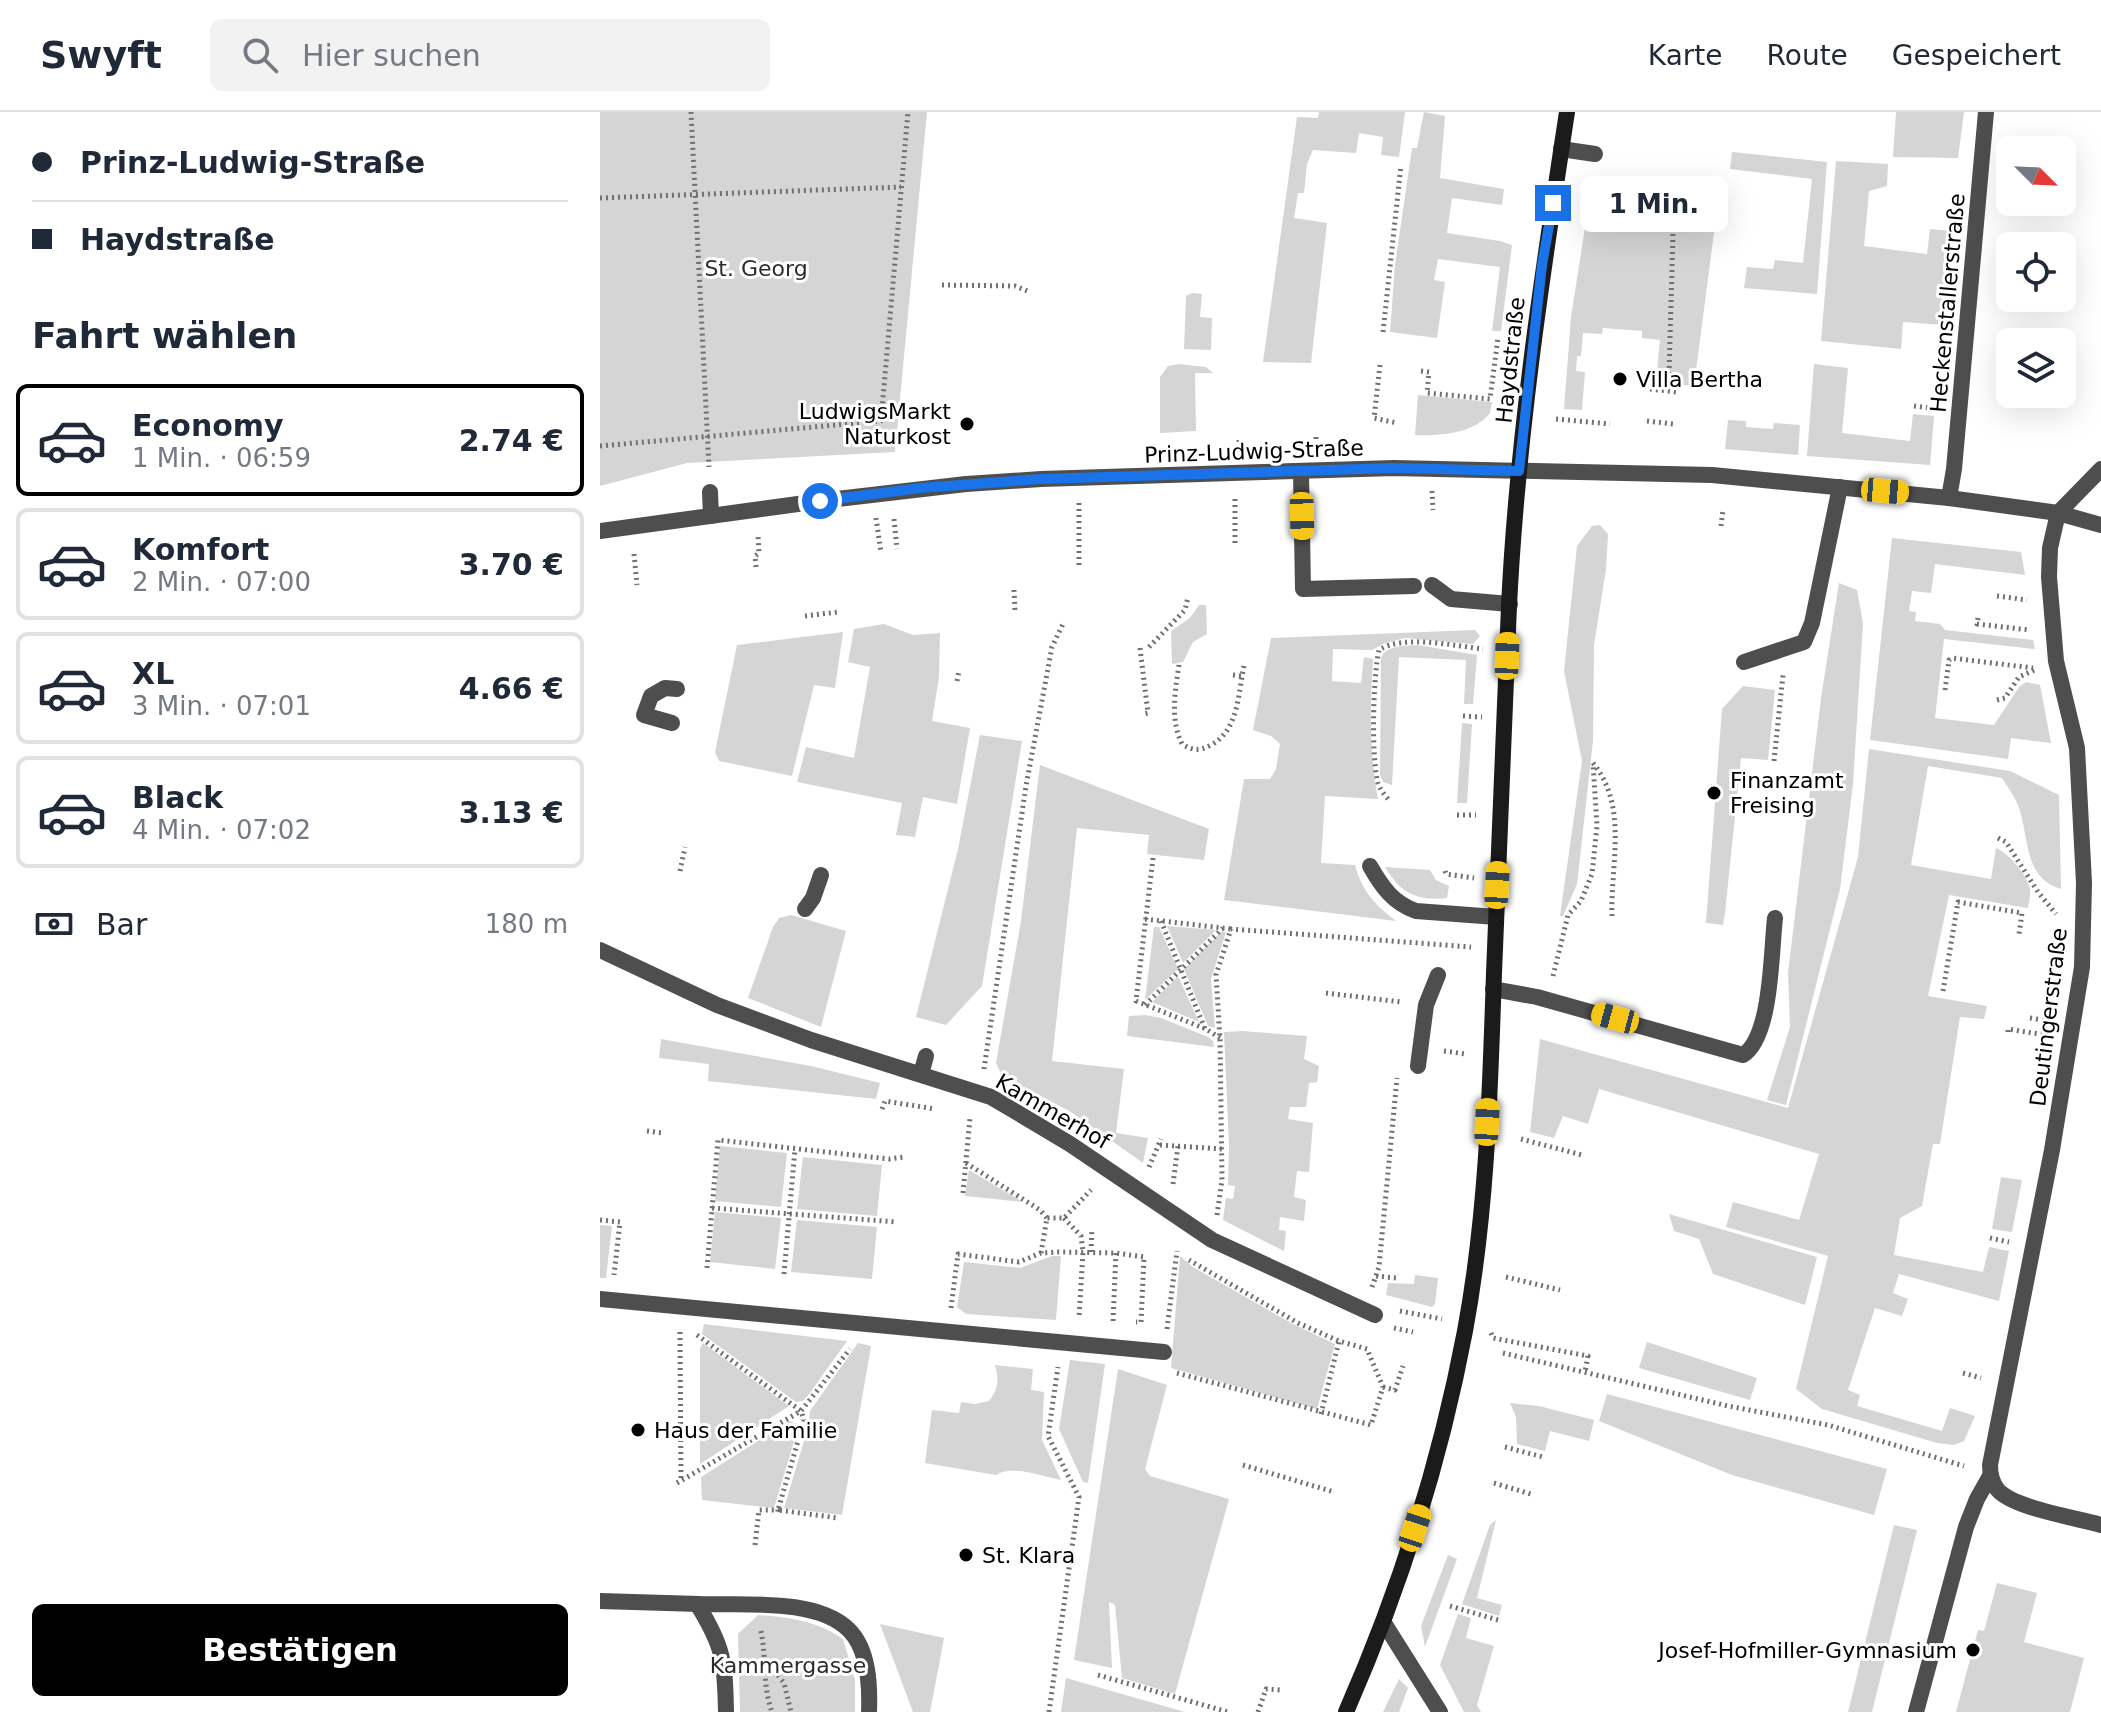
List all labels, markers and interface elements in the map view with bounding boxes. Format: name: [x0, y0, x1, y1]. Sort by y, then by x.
search box: [210, 19, 770, 91]
text: Swyft: [40, 33, 162, 77]
icon: search: [238, 33, 282, 77]
text: Hier suchen: [302, 38, 481, 73]
text: Karte: [1648, 39, 1723, 72]
text: Route: [1767, 39, 1848, 72]
text: Gespeichert: [1892, 39, 2061, 72]
north arrow: [1996, 136, 2076, 216]
map controls: [1996, 136, 2076, 408]
text: Prinz-Ludwig-Straße: [80, 145, 425, 180]
callout: 1 Min.: [1581, 175, 1729, 231]
route end: [1535, 185, 1571, 221]
text: 1 Min.: [1609, 189, 1699, 219]
street label: Heckenstallerstraße: [1925, 192, 1970, 414]
text: Haydstraße: [80, 222, 275, 257]
button: locate: [1996, 232, 2076, 312]
park label: St. Georg: [704, 256, 808, 281]
street label: Haydstraße: [1491, 296, 1530, 425]
text: Fahrt wählen: [32, 315, 297, 356]
button: layers: [1996, 328, 2076, 408]
place label: Villa Bertha: [1636, 367, 1763, 392]
marker: Villa Bertha: [1611, 370, 1629, 388]
place label: LudwigsMarkt Naturkost: [799, 399, 951, 449]
icon: car: [36, 404, 108, 476]
text: Economy: [132, 408, 284, 443]
marker: LudwigsMarkt Naturkost: [958, 415, 976, 433]
text: 2.74 €: [459, 423, 564, 458]
street label: Prinz-Ludwig-Straße: [1144, 435, 1364, 468]
text: 1 Min. · 06:59: [132, 443, 311, 473]
car: [1860, 477, 1910, 505]
route start: [802, 483, 838, 519]
car: [1290, 492, 1314, 540]
icon: car: [36, 528, 108, 600]
text: Komfort: [132, 532, 269, 567]
text: 3.70 €: [459, 547, 564, 582]
text: 2 Min. · 07:00: [132, 567, 311, 597]
car: [1494, 632, 1520, 680]
icon: car: [36, 652, 108, 724]
text: XL: [132, 656, 174, 691]
text: 4.66 €: [459, 671, 564, 706]
text: 3 Min. · 07:01: [132, 691, 311, 721]
place label: Finanzamt Freising: [1730, 768, 1844, 818]
icon: car: [36, 776, 108, 848]
text: Black: [132, 780, 223, 815]
marker: Finanzamt Freising: [1705, 784, 1723, 802]
text: 3.13 €: [459, 795, 564, 830]
text: 4 Min. · 07:02: [132, 815, 311, 845]
car: [1484, 860, 1510, 910]
icon: cash: [32, 902, 76, 946]
text: Bar: [96, 907, 147, 942]
text: 180 m: [485, 909, 568, 939]
street label: Deutingerstraße: [2025, 926, 2072, 1108]
car: [1589, 1000, 1641, 1036]
street label: Kammerhof: [991, 1069, 1115, 1155]
car: [1474, 1097, 1500, 1147]
place label: Haus der Familie: [654, 1418, 837, 1443]
marker: Haus der Familie: [629, 1421, 647, 1439]
car: [1396, 1501, 1434, 1555]
place label: St. Klara: [982, 1543, 1075, 1568]
marker: St. Klara: [957, 1546, 975, 1564]
button: Bestätigen: [32, 1604, 568, 1696]
place label: Josef-Hofmiller-Gymnasium: [1656, 1638, 1957, 1663]
marker: Josef-Hofmiller-Gymnasium: [1964, 1641, 1982, 1659]
park label: Kammergasse: [710, 1653, 866, 1678]

